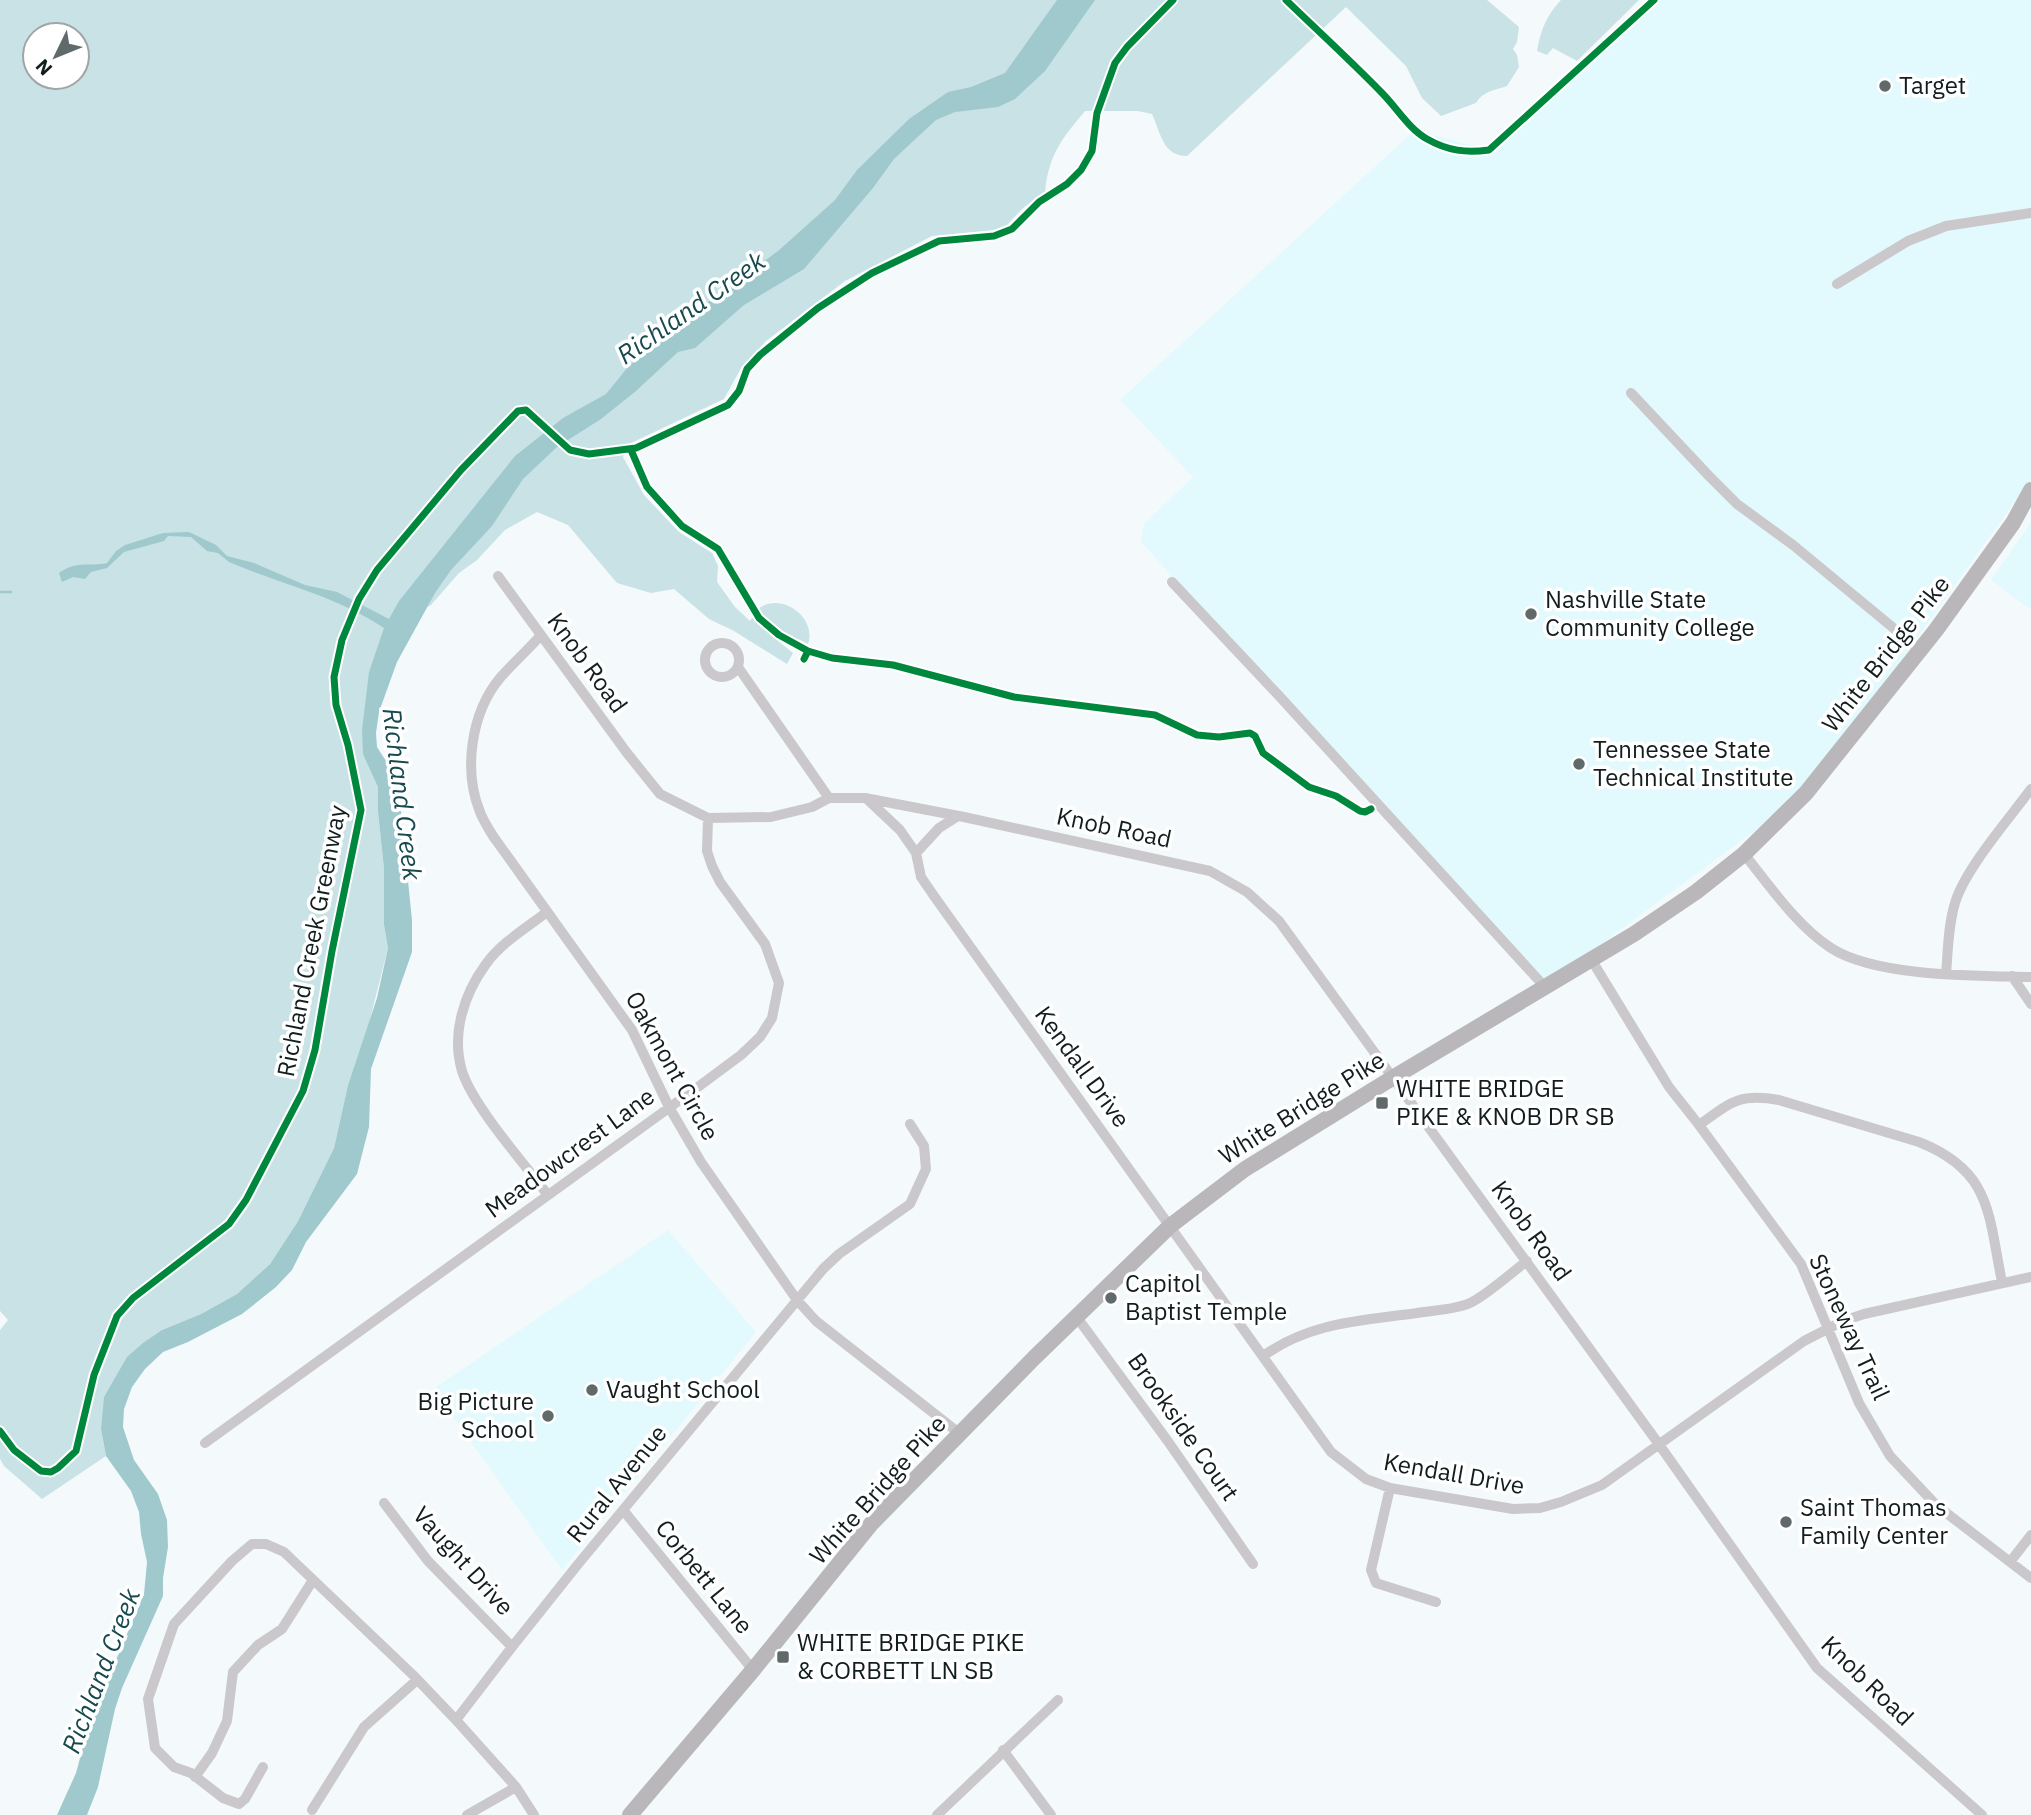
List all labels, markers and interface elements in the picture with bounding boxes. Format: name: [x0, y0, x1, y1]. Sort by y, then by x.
north arrow: [21, 21, 91, 91]
text: N: [30, 54, 57, 81]
place label: Target: [1899, 69, 1966, 101]
marker: Target: [1877, 78, 1893, 94]
water label: Richland Creek: [610, 243, 772, 371]
street label: White Bridge Pike: [1814, 569, 1956, 738]
place label: Nashville State Community College: [1545, 583, 1755, 643]
street label: Knob Road: [541, 606, 635, 719]
marker: Nashville State Community College: [1523, 606, 1539, 622]
water label: Richland Creek: [376, 706, 431, 883]
place label: Tennessee State Technical Institute: [1593, 733, 1794, 793]
marker: Tennessee State Technical Institute: [1571, 756, 1587, 772]
street label: Knob Road: [1054, 799, 1175, 855]
street label: Richland Creek Greenway: [269, 802, 353, 1079]
street label: Oakmont Circle: [619, 985, 727, 1146]
street label: Kendall Drive: [1028, 999, 1138, 1133]
street label: White Bridge Pike: [1212, 1043, 1390, 1171]
place label: WHITE BRIDGE PIKE & KNOB DR SB: [1396, 1072, 1615, 1132]
street label: Meadowcrest Lane: [478, 1080, 661, 1225]
marker: WHITE BRIDGE PIKE & KNOB DR SB: [1374, 1095, 1390, 1111]
street label: Knob Road: [1485, 1174, 1579, 1287]
street label: Stoneway Trail: [1802, 1248, 1898, 1405]
place label: Capitol Baptist Temple: [1125, 1267, 1287, 1327]
marker: Capitol Baptist Temple: [1103, 1290, 1119, 1306]
street label: Brookside Court: [1121, 1346, 1247, 1507]
place label: Vaught School: [606, 1373, 760, 1405]
marker: Vaught School: [584, 1382, 600, 1398]
place label: Big Picture School: [417, 1385, 534, 1445]
marker: Big Picture School: [540, 1408, 556, 1424]
street label: White Bridge Pike: [802, 1408, 953, 1571]
street label: Rural Avenue: [559, 1418, 674, 1549]
street label: Kendall Drive: [1381, 1445, 1527, 1501]
place label: Saint Thomas Family Center: [1800, 1491, 1948, 1551]
street label: Vaught Drive: [406, 1499, 521, 1622]
street label: Corbett Lane: [649, 1513, 761, 1640]
marker: Saint Thomas Family Center: [1778, 1514, 1794, 1530]
water label: Richland Creek: [53, 1583, 147, 1758]
place label: WHITE BRIDGE PIKE & CORBETT LN SB: [797, 1626, 1025, 1686]
street label: Knob Road: [1815, 1628, 1921, 1732]
marker: WHITE BRIDGE PIKE & CORBETT LN SB: [775, 1649, 791, 1665]

